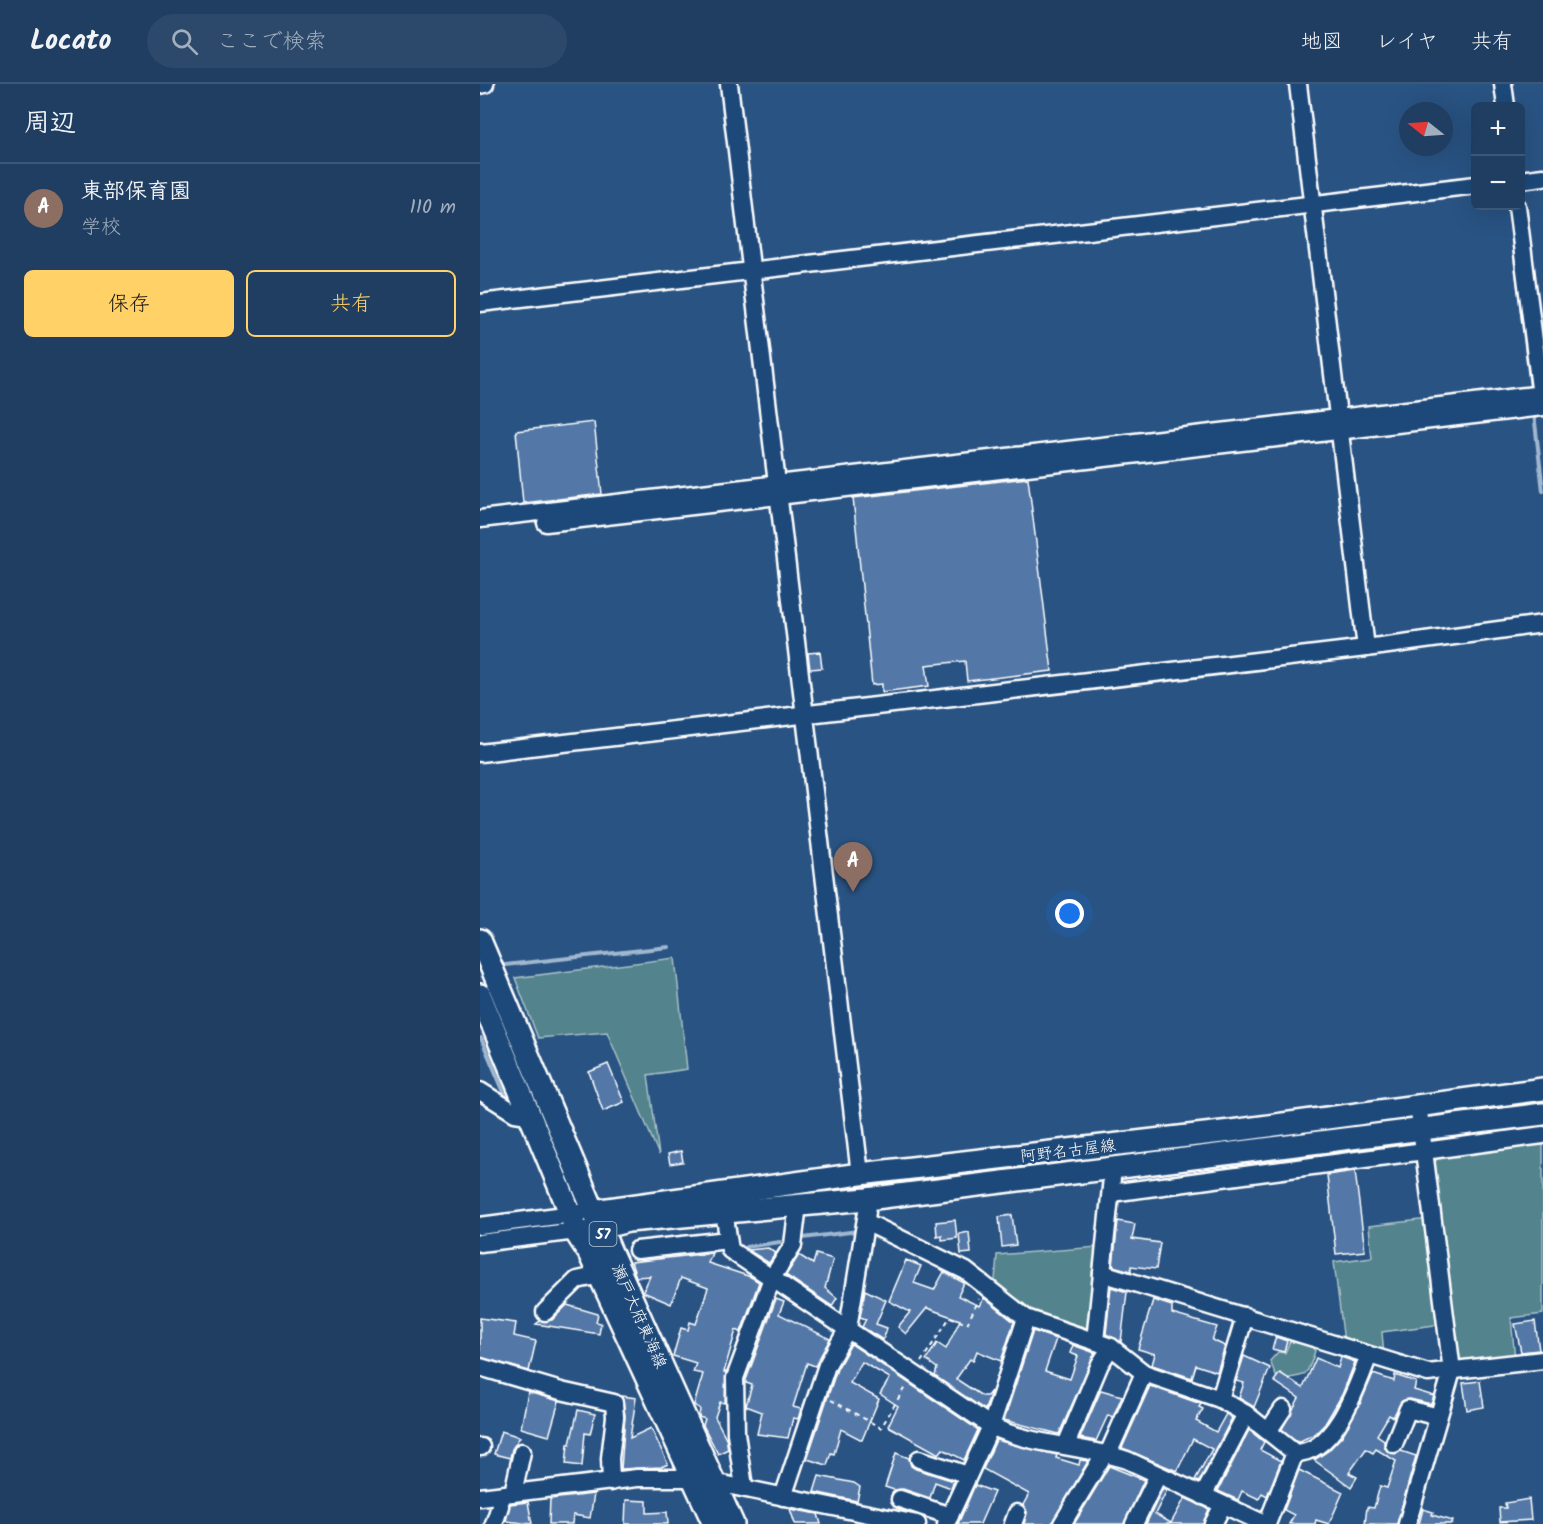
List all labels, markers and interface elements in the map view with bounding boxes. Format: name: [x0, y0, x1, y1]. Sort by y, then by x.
search box: [147, 14, 567, 68]
text: Locato: [30, 19, 111, 64]
icon: search: [168, 25, 201, 58]
text: ここで検索: [216, 25, 326, 60]
text: 地図: [1301, 26, 1343, 59]
text: レイヤ: [1376, 26, 1438, 59]
text: 共有: [1471, 26, 1513, 59]
north arrow: [1399, 102, 1453, 156]
map controls: [1471, 102, 1525, 210]
button: +: [1471, 102, 1525, 156]
text: 周辺: [24, 103, 76, 145]
button: −: [1471, 156, 1525, 210]
text: 東部保育園: [81, 175, 191, 210]
text: A: [37, 192, 50, 224]
text: 110 m: [410, 192, 456, 224]
text: 学校: [81, 212, 121, 244]
button: 保存: [24, 270, 234, 337]
button: 共有: [246, 270, 456, 337]
pin: A: [834, 842, 872, 892]
your location: [1055, 899, 1084, 928]
street label: 阿野名古屋線: [1019, 1133, 1117, 1170]
road number: 57: [590, 1222, 616, 1246]
street label: 瀬戸大府東海線: [604, 1260, 673, 1373]

